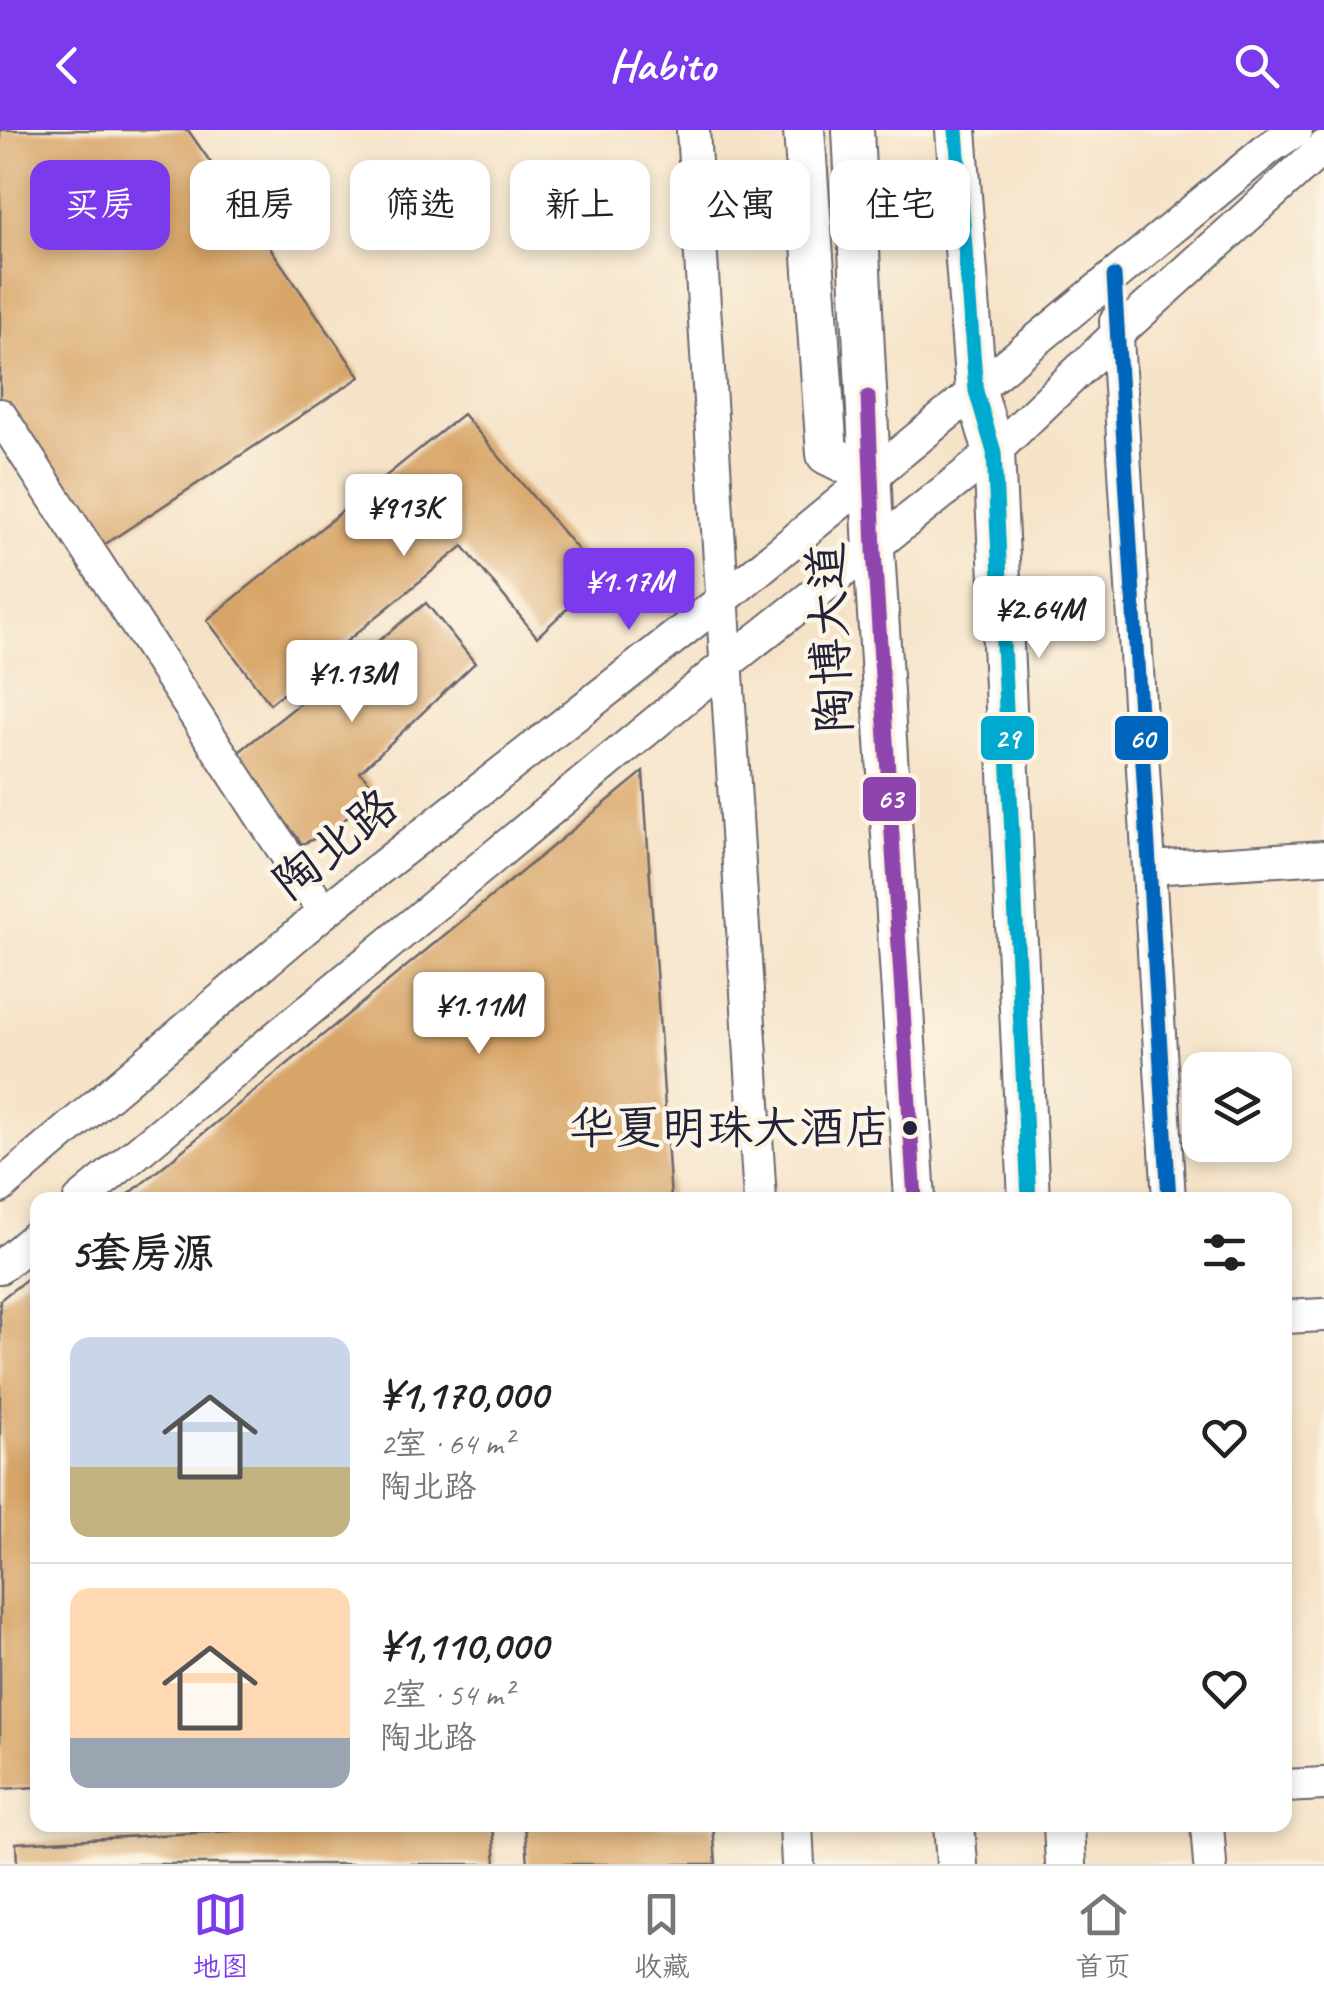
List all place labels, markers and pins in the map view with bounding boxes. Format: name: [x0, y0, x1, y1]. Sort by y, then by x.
pin: ¥913K: [334, 474, 474, 559]
pin: ¥1.17M: [548, 548, 710, 633]
pin: ¥2.64M: [958, 576, 1120, 661]
pin: ¥1.13M: [271, 640, 433, 725]
pin: ¥1.11M: [398, 972, 560, 1057]
place label: 华夏明珠大酒店: [569, 1099, 891, 1157]
marker: 华夏明珠大酒店: [900, 1118, 920, 1138]

